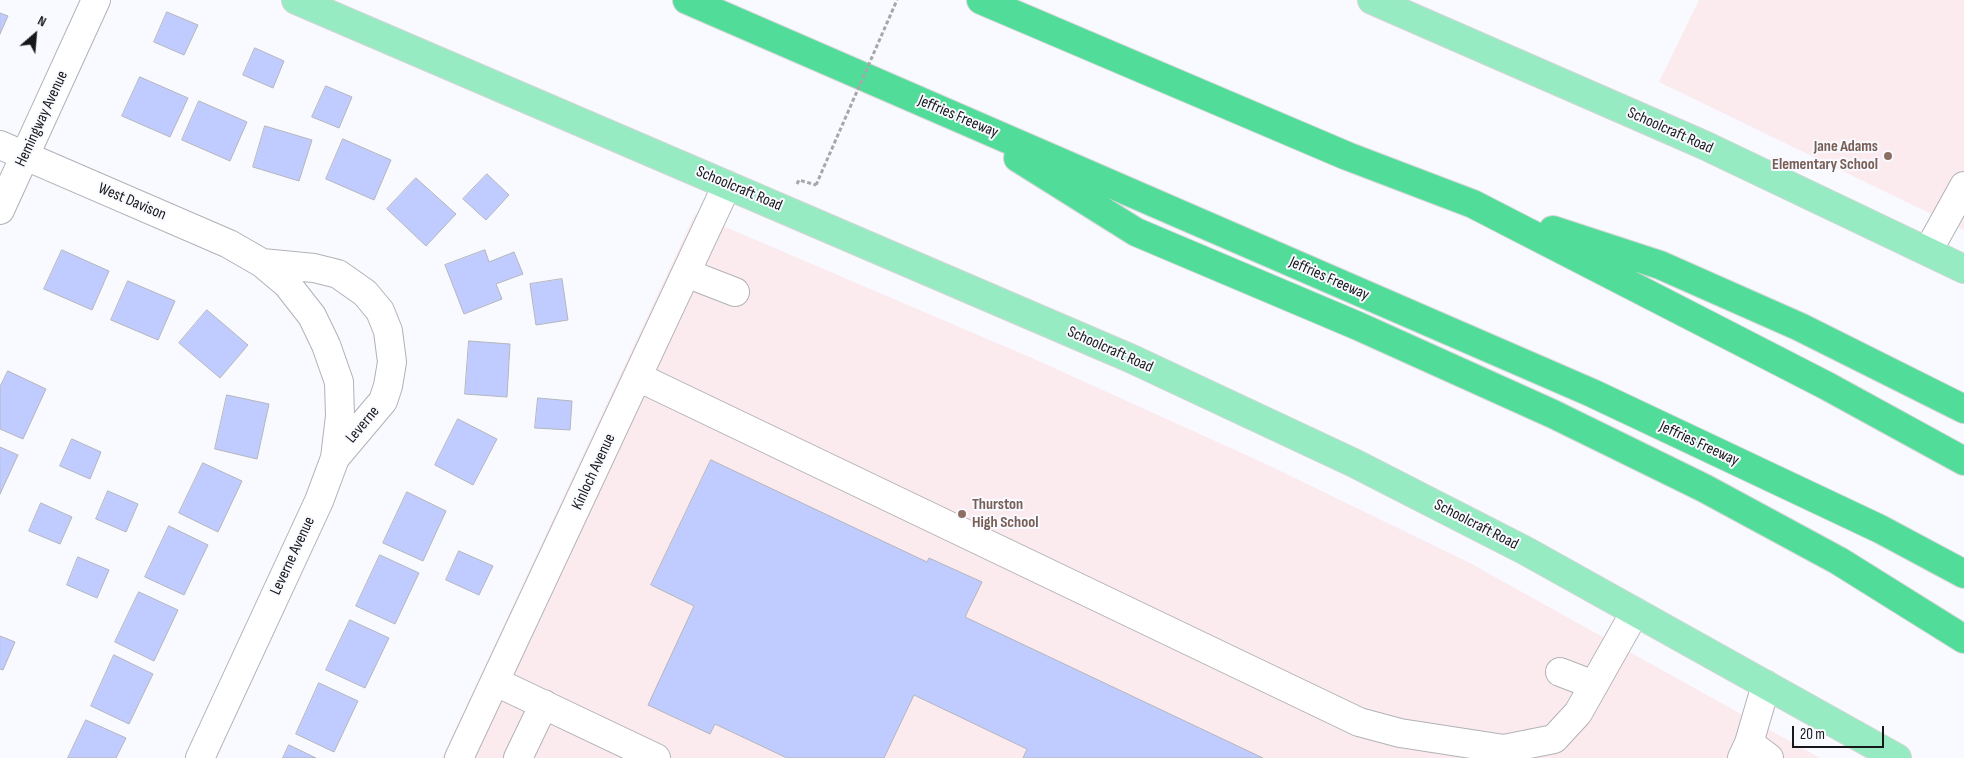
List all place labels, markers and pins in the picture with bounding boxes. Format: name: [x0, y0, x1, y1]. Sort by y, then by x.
place label: Jane Adams Elementary School: [1772, 137, 1878, 175]
marker: Jane Adams Elementary School: [1882, 150, 1894, 162]
place label: Thurston High School: [972, 495, 1038, 533]
marker: Thurston High School: [956, 508, 968, 520]

